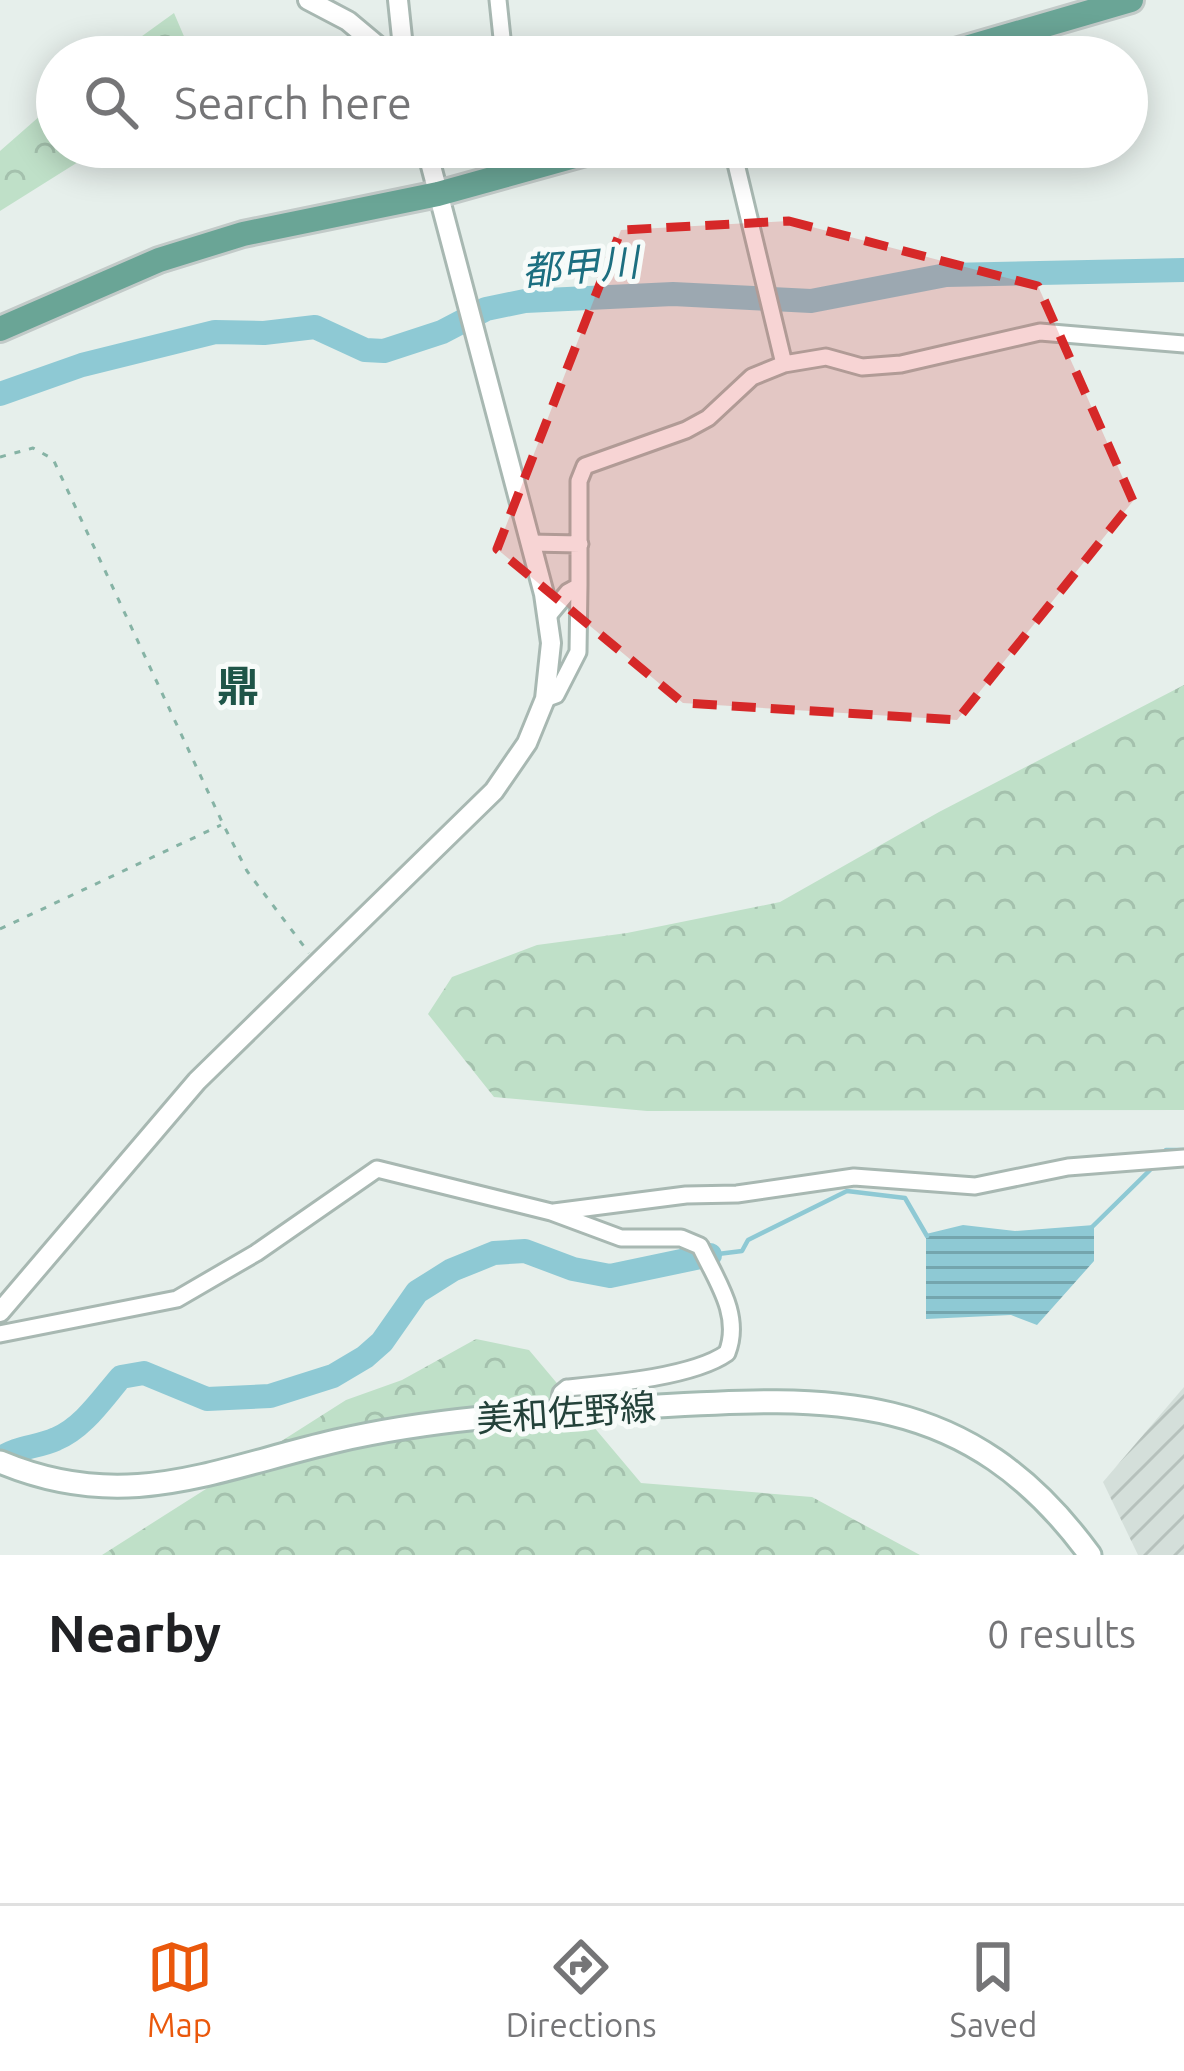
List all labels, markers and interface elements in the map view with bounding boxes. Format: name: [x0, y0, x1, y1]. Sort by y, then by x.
search box: [36, 36, 1148, 168]
icon: search: [78, 69, 144, 135]
text: Search here: [174, 77, 412, 128]
water label: 都甲川: [520, 239, 644, 293]
district label: 鼎: [217, 662, 259, 709]
street label: 美和佐野線: [475, 1385, 657, 1439]
text: Nearby: [48, 1604, 221, 1662]
text: 0 results: [987, 1612, 1136, 1655]
tab: Map: [147, 1934, 213, 2043]
tab: Directions: [506, 1934, 656, 2043]
tab: Saved: [950, 1934, 1037, 2043]

